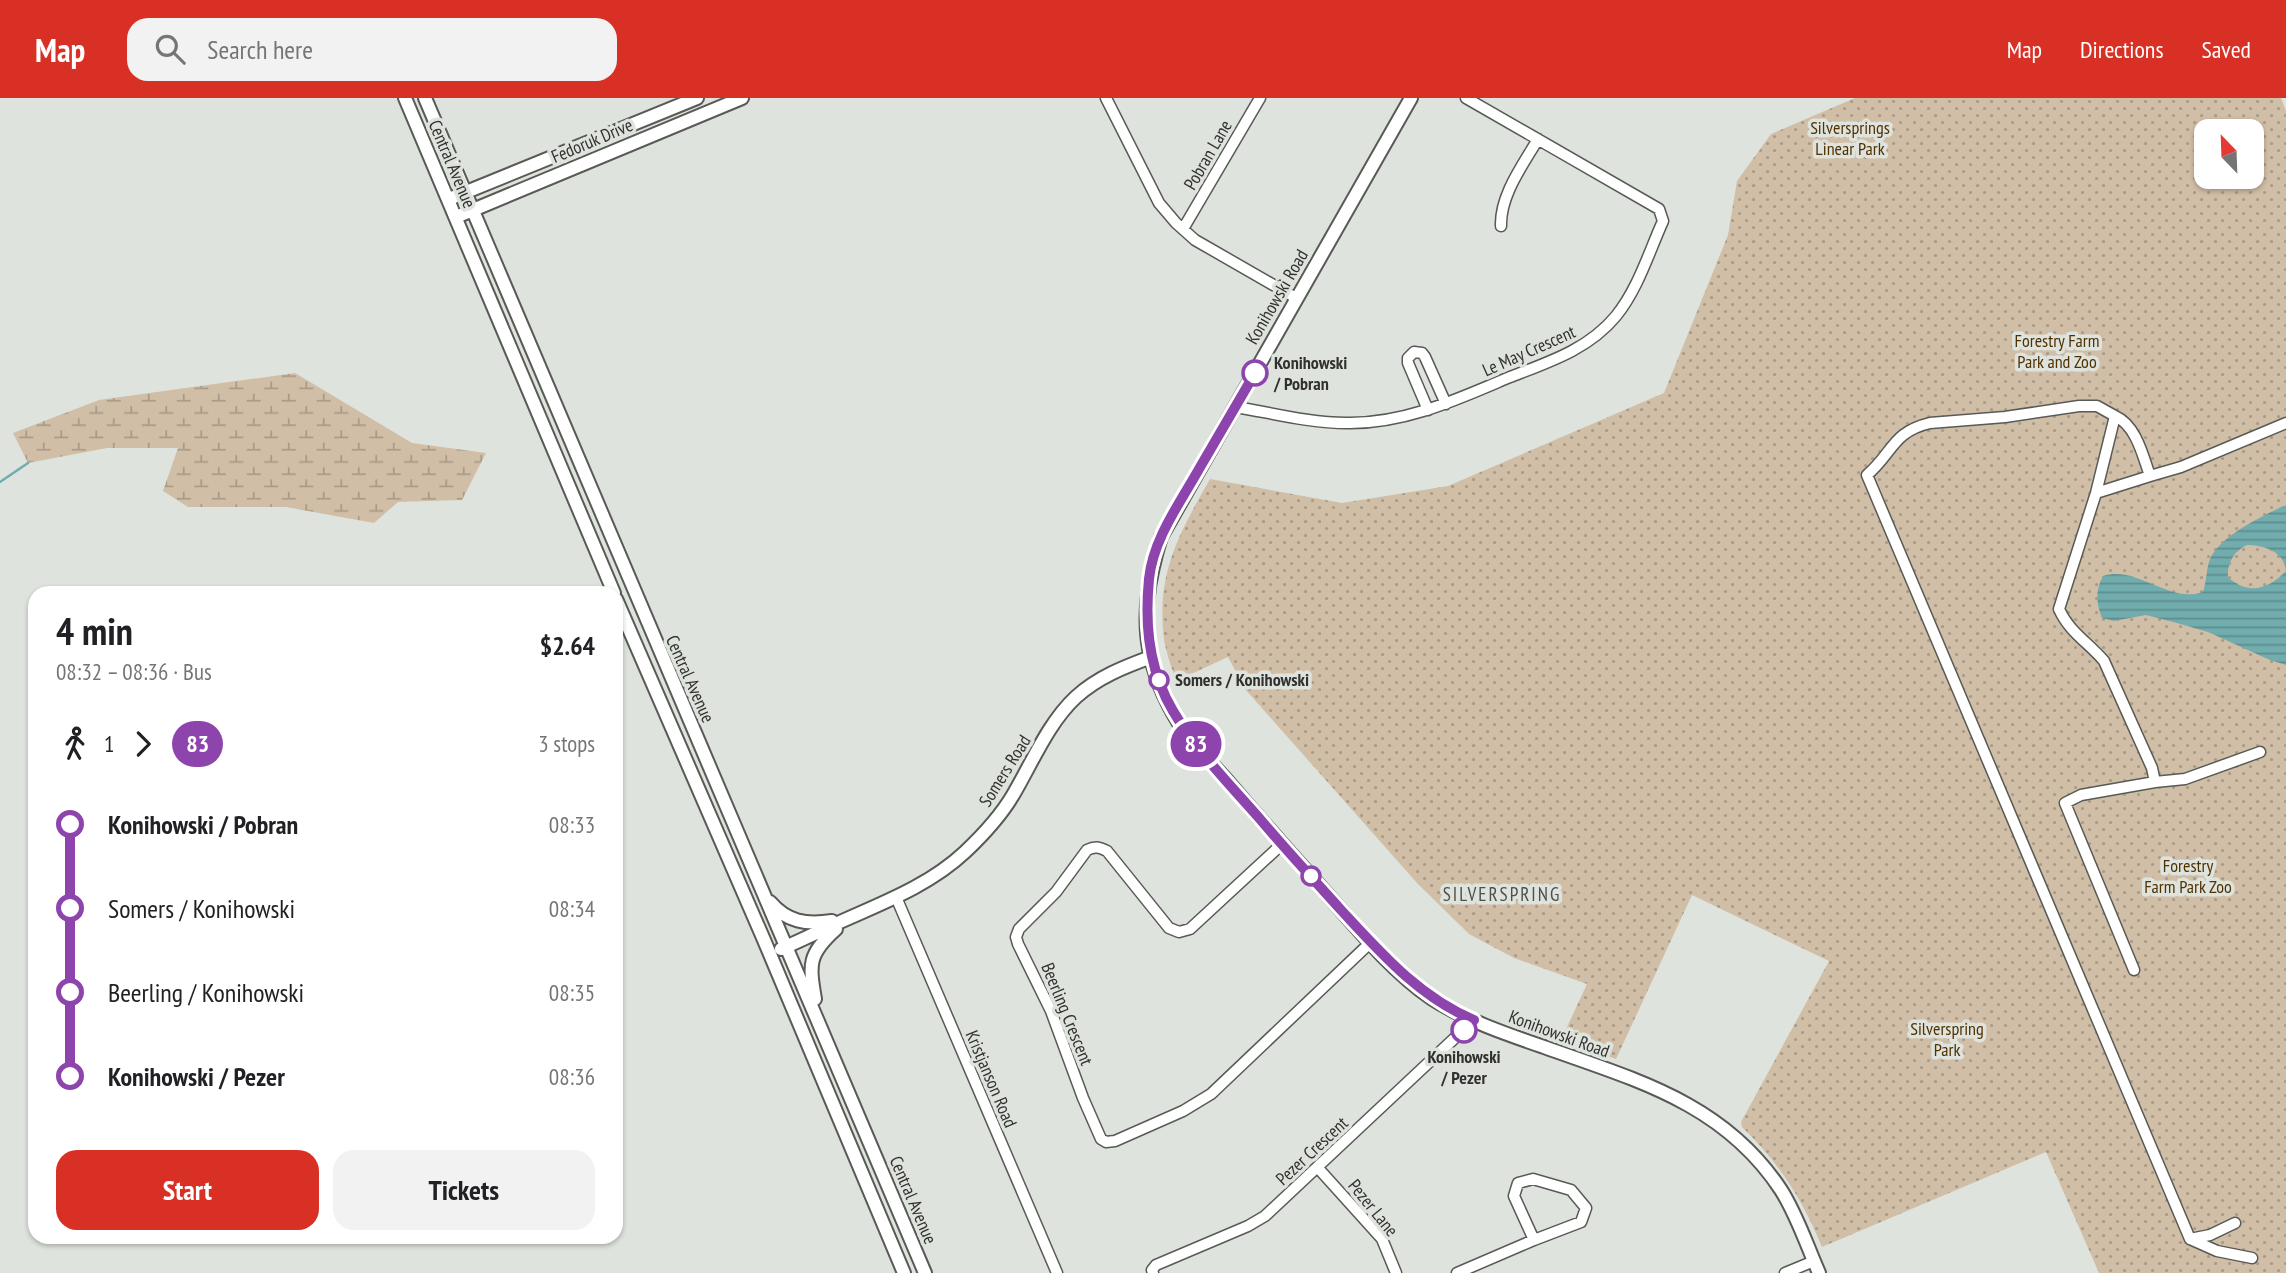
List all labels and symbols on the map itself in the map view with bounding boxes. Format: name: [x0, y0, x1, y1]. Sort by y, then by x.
street label: Fedoruk Drive: [548, 113, 636, 168]
street label: Central Avenue: [424, 116, 481, 211]
street label: Pobran Lane: [1178, 116, 1237, 194]
park label: Silversprings Linear Park: [1810, 116, 1890, 160]
north arrow: [2194, 119, 2264, 189]
street label: Konihowski Road: [1240, 245, 1313, 348]
street label: Le May Crescent: [1479, 320, 1579, 381]
park label: Forestry Farm Park and Zoo: [2015, 329, 2099, 373]
place label: Konihowski / Pobran: [1273, 351, 1347, 395]
marker: Konihowski / Pobran: [1242, 360, 1268, 386]
street label: Central Avenue: [661, 632, 720, 726]
place label: Somers / Konihowski: [1175, 668, 1309, 691]
marker: Somers / Konihowski: [1149, 670, 1169, 690]
line badge: 83: [1164, 721, 1228, 767]
street label: Somers Road: [974, 731, 1036, 811]
park label: Forestry Farm Park Zoo: [2144, 854, 2232, 898]
unlabelled marker: [1301, 866, 1321, 886]
district label: SILVERSPRING: [1443, 882, 1561, 906]
street label: Beerling Crescent: [1036, 959, 1098, 1069]
street label: Konihowski Road: [1506, 1005, 1613, 1062]
marker: Konihowski / Pezer: [1451, 1017, 1477, 1043]
park label: Silverspring Park: [1910, 1017, 1984, 1061]
street label: Kristjanson Road: [961, 1027, 1022, 1131]
place label: Konihowski / Pezer: [1427, 1045, 1501, 1089]
street label: Pezer Crescent: [1271, 1111, 1353, 1190]
street label: Central Avenue: [885, 1152, 942, 1247]
street label: Pezer Lane: [1343, 1174, 1403, 1241]

